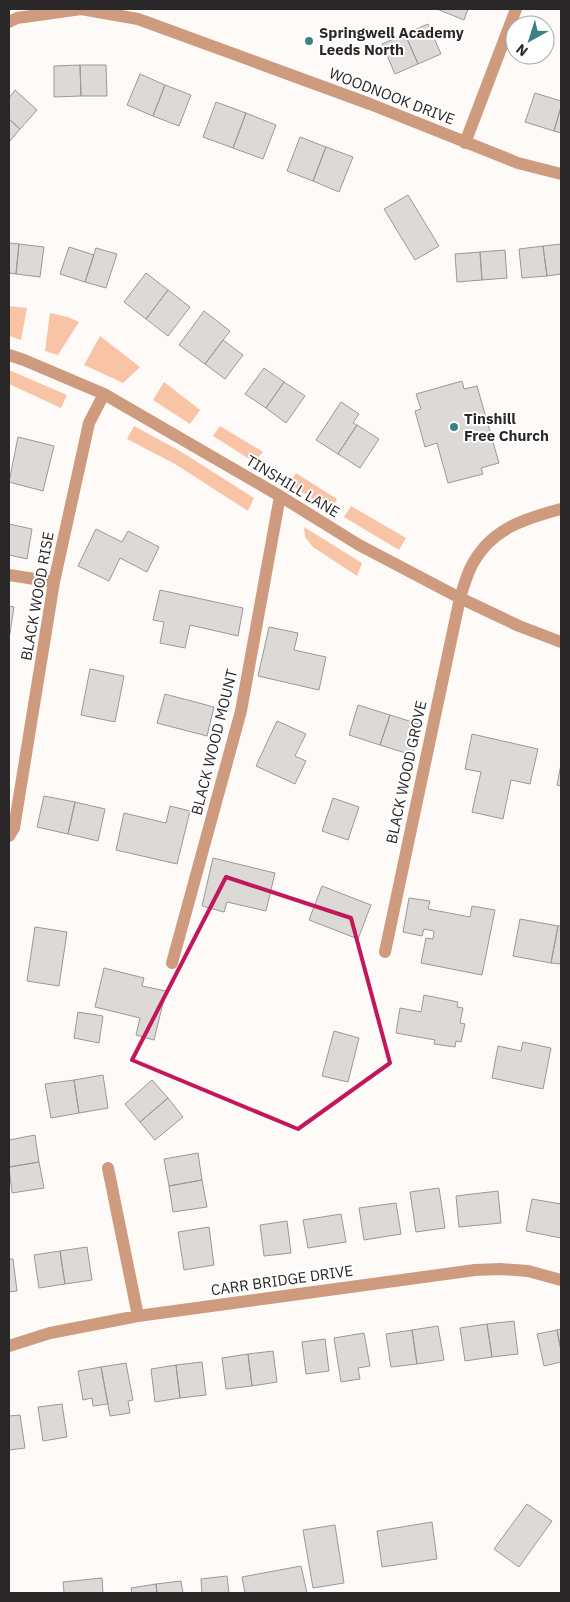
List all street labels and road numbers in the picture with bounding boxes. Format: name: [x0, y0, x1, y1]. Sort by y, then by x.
street label: WOODNOOK DRIVE: [326, 63, 458, 129]
street label: TINSHILL LANE: [243, 451, 343, 521]
street label: BLACK WOOD RISE: [16, 530, 58, 662]
street label: BLACK WOOD MOUNT: [187, 667, 241, 817]
street label: BLACK WOOD GROVE: [382, 699, 430, 845]
street label: CARR BRIDGE DRIVE: [210, 1261, 354, 1299]

